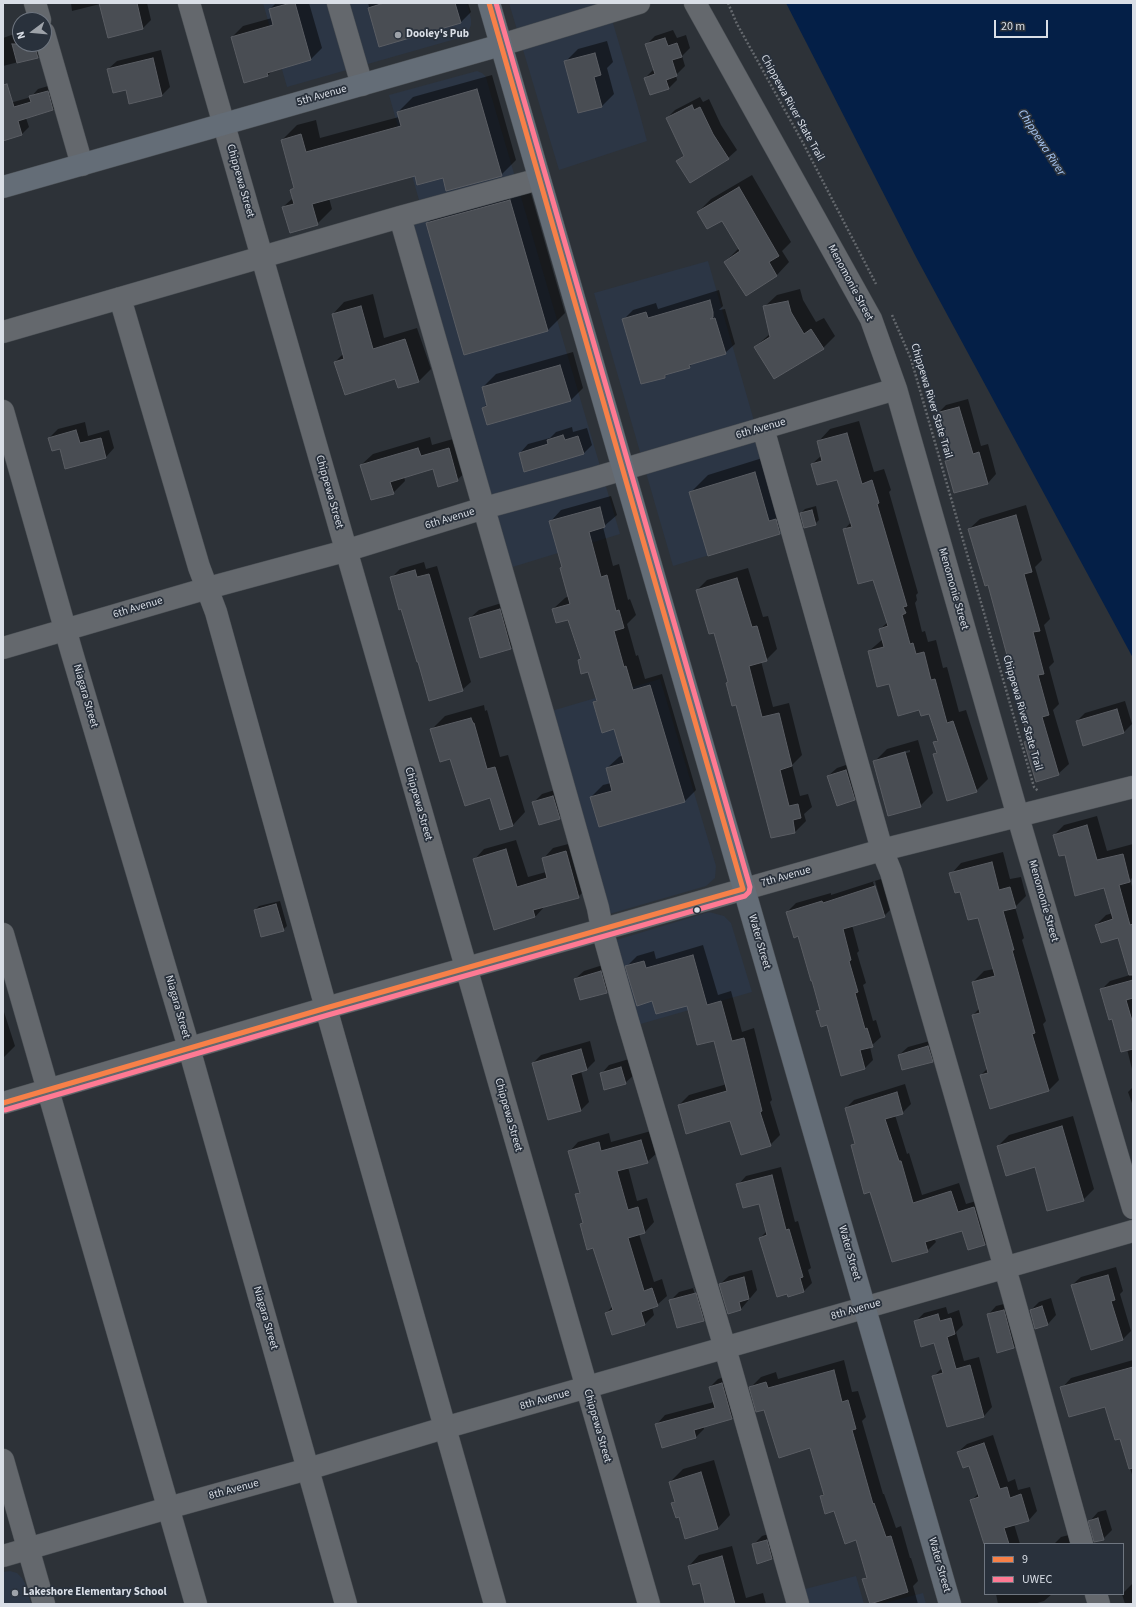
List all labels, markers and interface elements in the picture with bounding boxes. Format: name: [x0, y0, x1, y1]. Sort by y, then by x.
north arrow: [12, 12, 52, 52]
scale bar: [996, 12, 1050, 38]
text: 20 m: [1001, 18, 1025, 35]
place label: Dooley's Pub: [406, 28, 469, 42]
text: N: [13, 30, 29, 41]
marker: Dooley's Pub: [393, 30, 403, 40]
street label: Chippewa River State Trail: [757, 53, 827, 163]
street label: 5th Avenue: [296, 83, 348, 109]
water label: Chippewa River: [1014, 107, 1068, 179]
street label: Chippewa Street: [223, 143, 257, 219]
street label: Menomonie Street: [824, 243, 876, 323]
street label: Chippewa River State Trail: [907, 342, 955, 460]
street label: 6th Avenue: [735, 416, 787, 442]
street label: Chippewa Street: [312, 454, 346, 530]
street label: 6th Avenue: [424, 505, 476, 533]
street label: Menomonie Street: [935, 547, 971, 631]
street label: 6th Avenue: [112, 594, 164, 622]
street label: Chippewa River State Trail: [999, 654, 1045, 772]
street label: Niagara Street: [70, 663, 100, 729]
street label: Chippewa Street: [401, 766, 435, 842]
street label: Menomonie Street: [1025, 859, 1061, 943]
street label: 7th Avenue: [760, 864, 812, 890]
unlabelled marker: [692, 905, 702, 915]
street label: Water Street: [745, 913, 773, 971]
street label: Niagara Street: [162, 974, 192, 1040]
street label: Chippewa Street: [491, 1077, 525, 1153]
street label: Water Street: [835, 1224, 863, 1282]
street label: Niagara Street: [250, 1285, 280, 1351]
street label: 8th Avenue: [830, 1297, 882, 1323]
street label: 8th Avenue: [519, 1387, 571, 1413]
street label: Chippewa Street: [580, 1388, 614, 1464]
street label: 8th Avenue: [208, 1477, 260, 1503]
street label: Water Street: [925, 1536, 953, 1594]
legend: [984, 1543, 1124, 1595]
text: 9: [1022, 1551, 1028, 1568]
text: UWEC: [1022, 1571, 1052, 1588]
place label: Lakeshore Elementary School: [23, 1586, 167, 1600]
marker: Lakeshore Elementary School: [10, 1588, 20, 1598]

